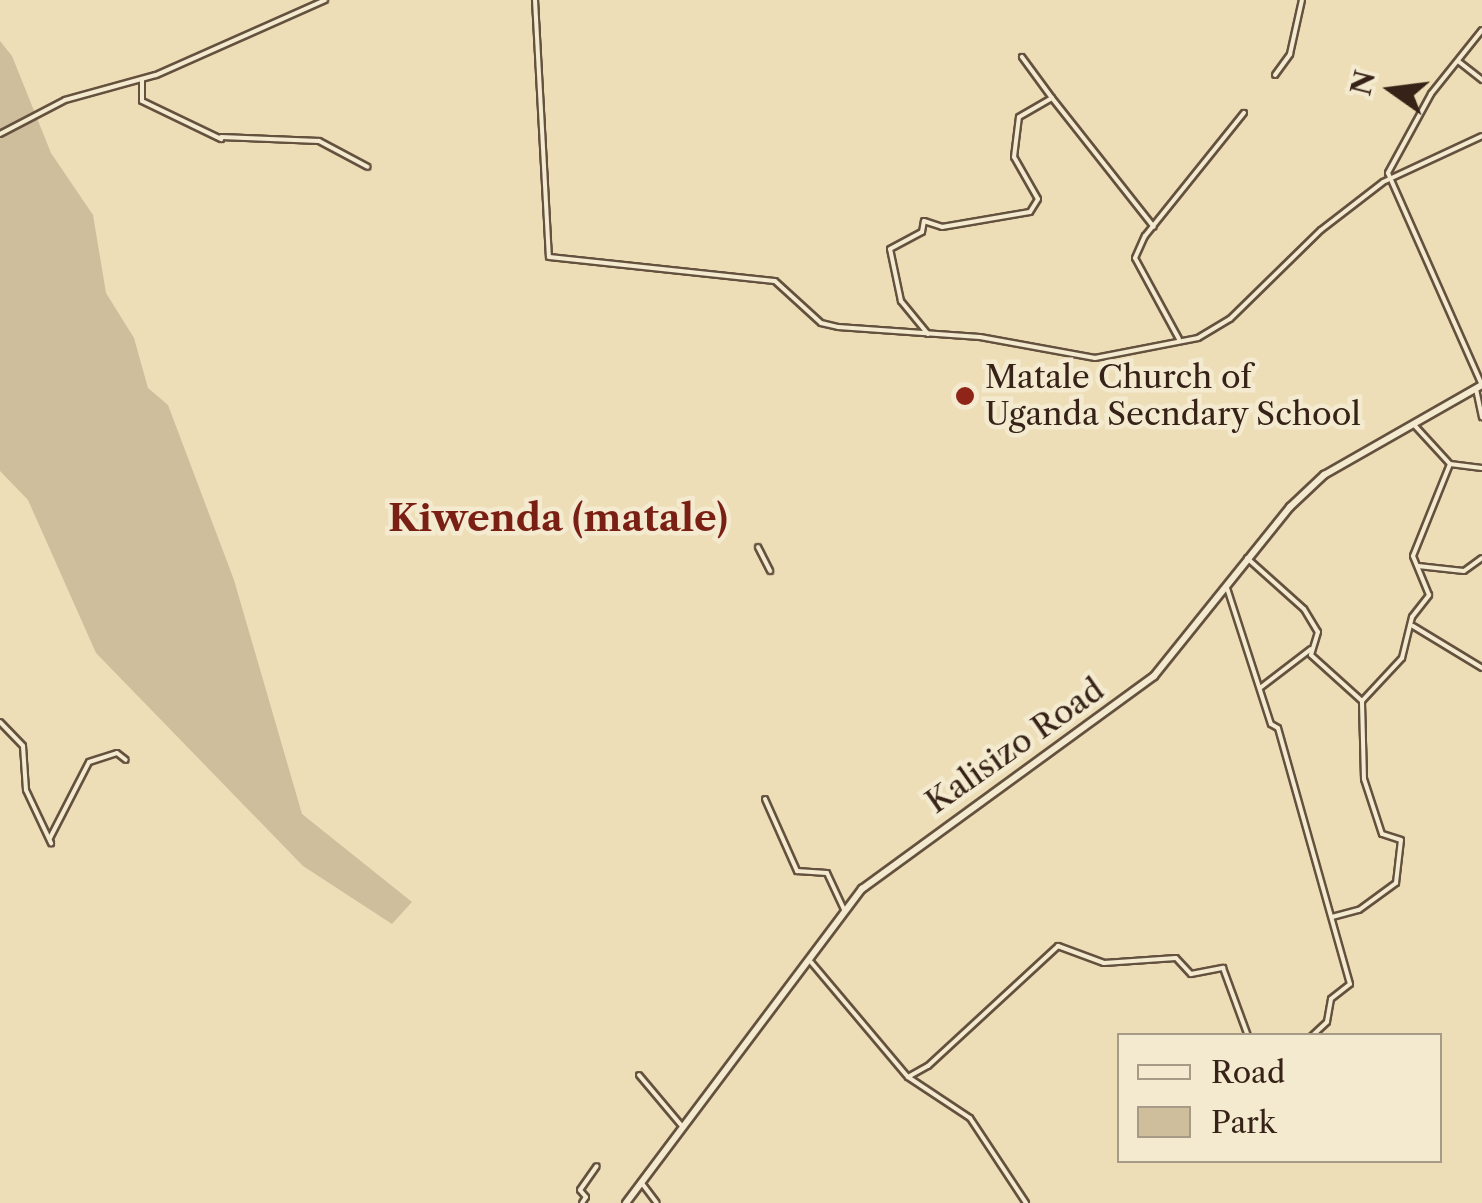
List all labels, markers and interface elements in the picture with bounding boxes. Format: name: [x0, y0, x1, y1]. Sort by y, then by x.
north arrow: [1342, 40, 1442, 140]
text: N: [1343, 67, 1382, 99]
place label: Matale Church of Uganda Secndary School: [985, 359, 1362, 434]
marker: Matale Church of Uganda Secndary School: [954, 385, 976, 407]
district label: Kiwenda (matale): [388, 495, 728, 541]
street label: Kalisizo Road: [919, 670, 1111, 822]
legend: [1117, 1033, 1442, 1163]
text: Road: [1211, 1054, 1285, 1091]
text: Park: [1211, 1104, 1276, 1141]

